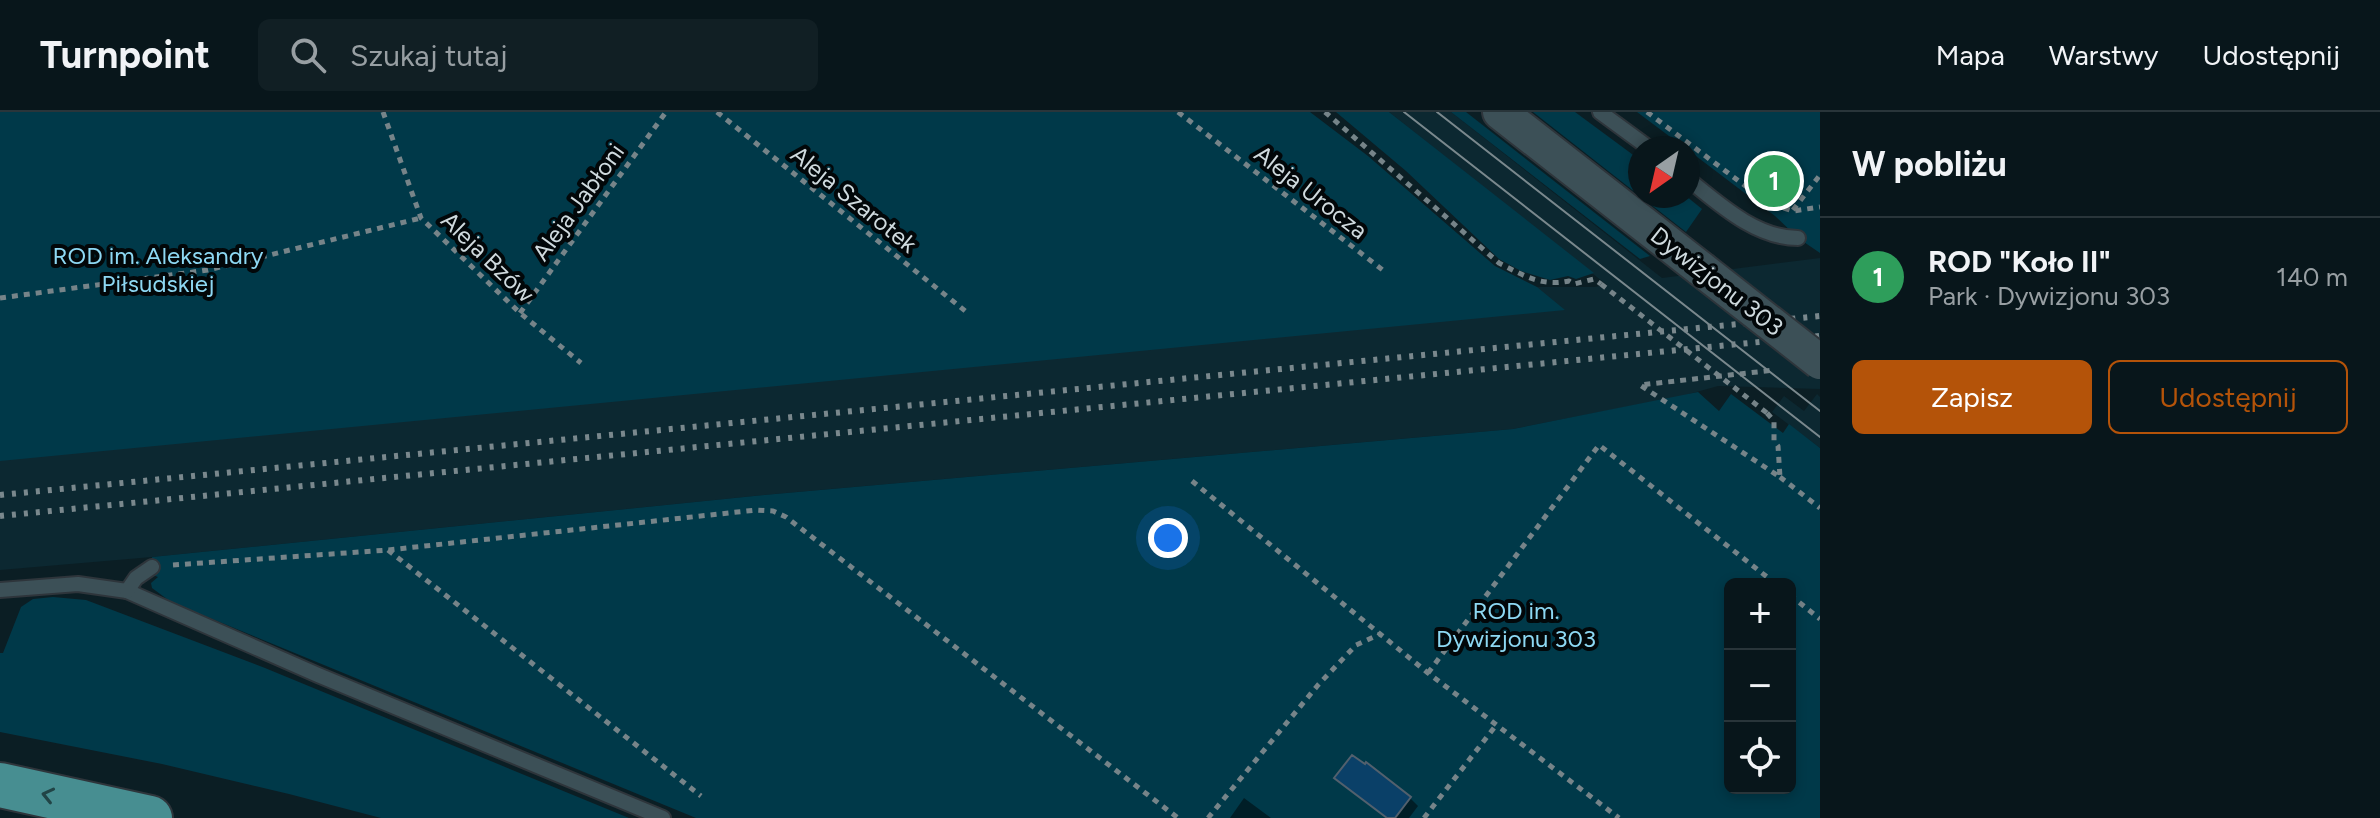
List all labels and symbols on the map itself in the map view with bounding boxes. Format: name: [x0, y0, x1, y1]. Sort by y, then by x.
north arrow: [1628, 136, 1700, 208]
street label: Aleja Jabłoni: [526, 138, 630, 266]
street label: Aleja Szarotek: [785, 139, 923, 259]
street label: Aleja Urocza: [1249, 139, 1373, 245]
pin: 1: [1748, 151, 1800, 211]
street label: Aleja Bzów: [435, 206, 541, 309]
street label: Dywizjonu 303: [1645, 220, 1789, 342]
park label: ROD im. Aleksandry Piłsudskiej: [53, 241, 264, 298]
your location: [1148, 518, 1188, 558]
park label: ROD im. Dywizjonu 303: [1436, 596, 1596, 653]
one-way arrow: [41, 787, 55, 804]

